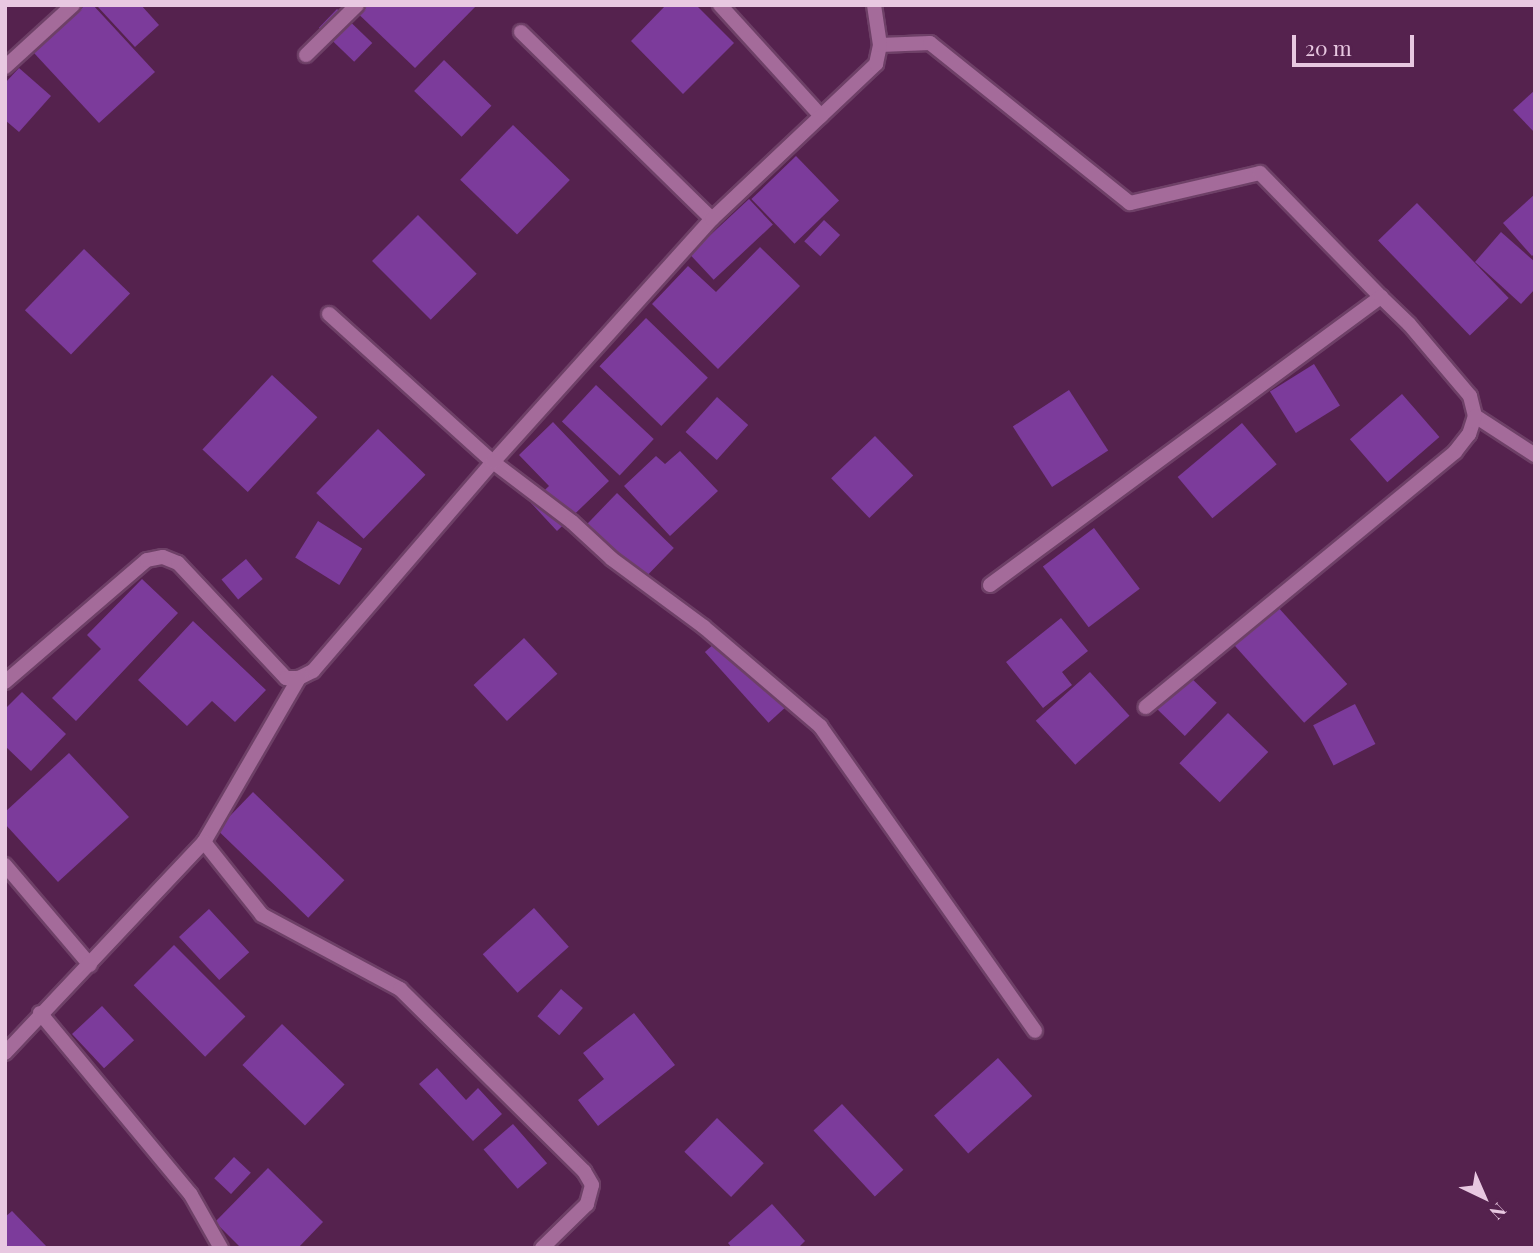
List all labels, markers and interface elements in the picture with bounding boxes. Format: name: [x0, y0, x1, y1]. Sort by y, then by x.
scale bar: [1295, 21, 1418, 65]
text: 20 m: [1305, 33, 1352, 61]
north arrow: [1449, 1162, 1519, 1232]
text: N: [1485, 1198, 1513, 1226]

